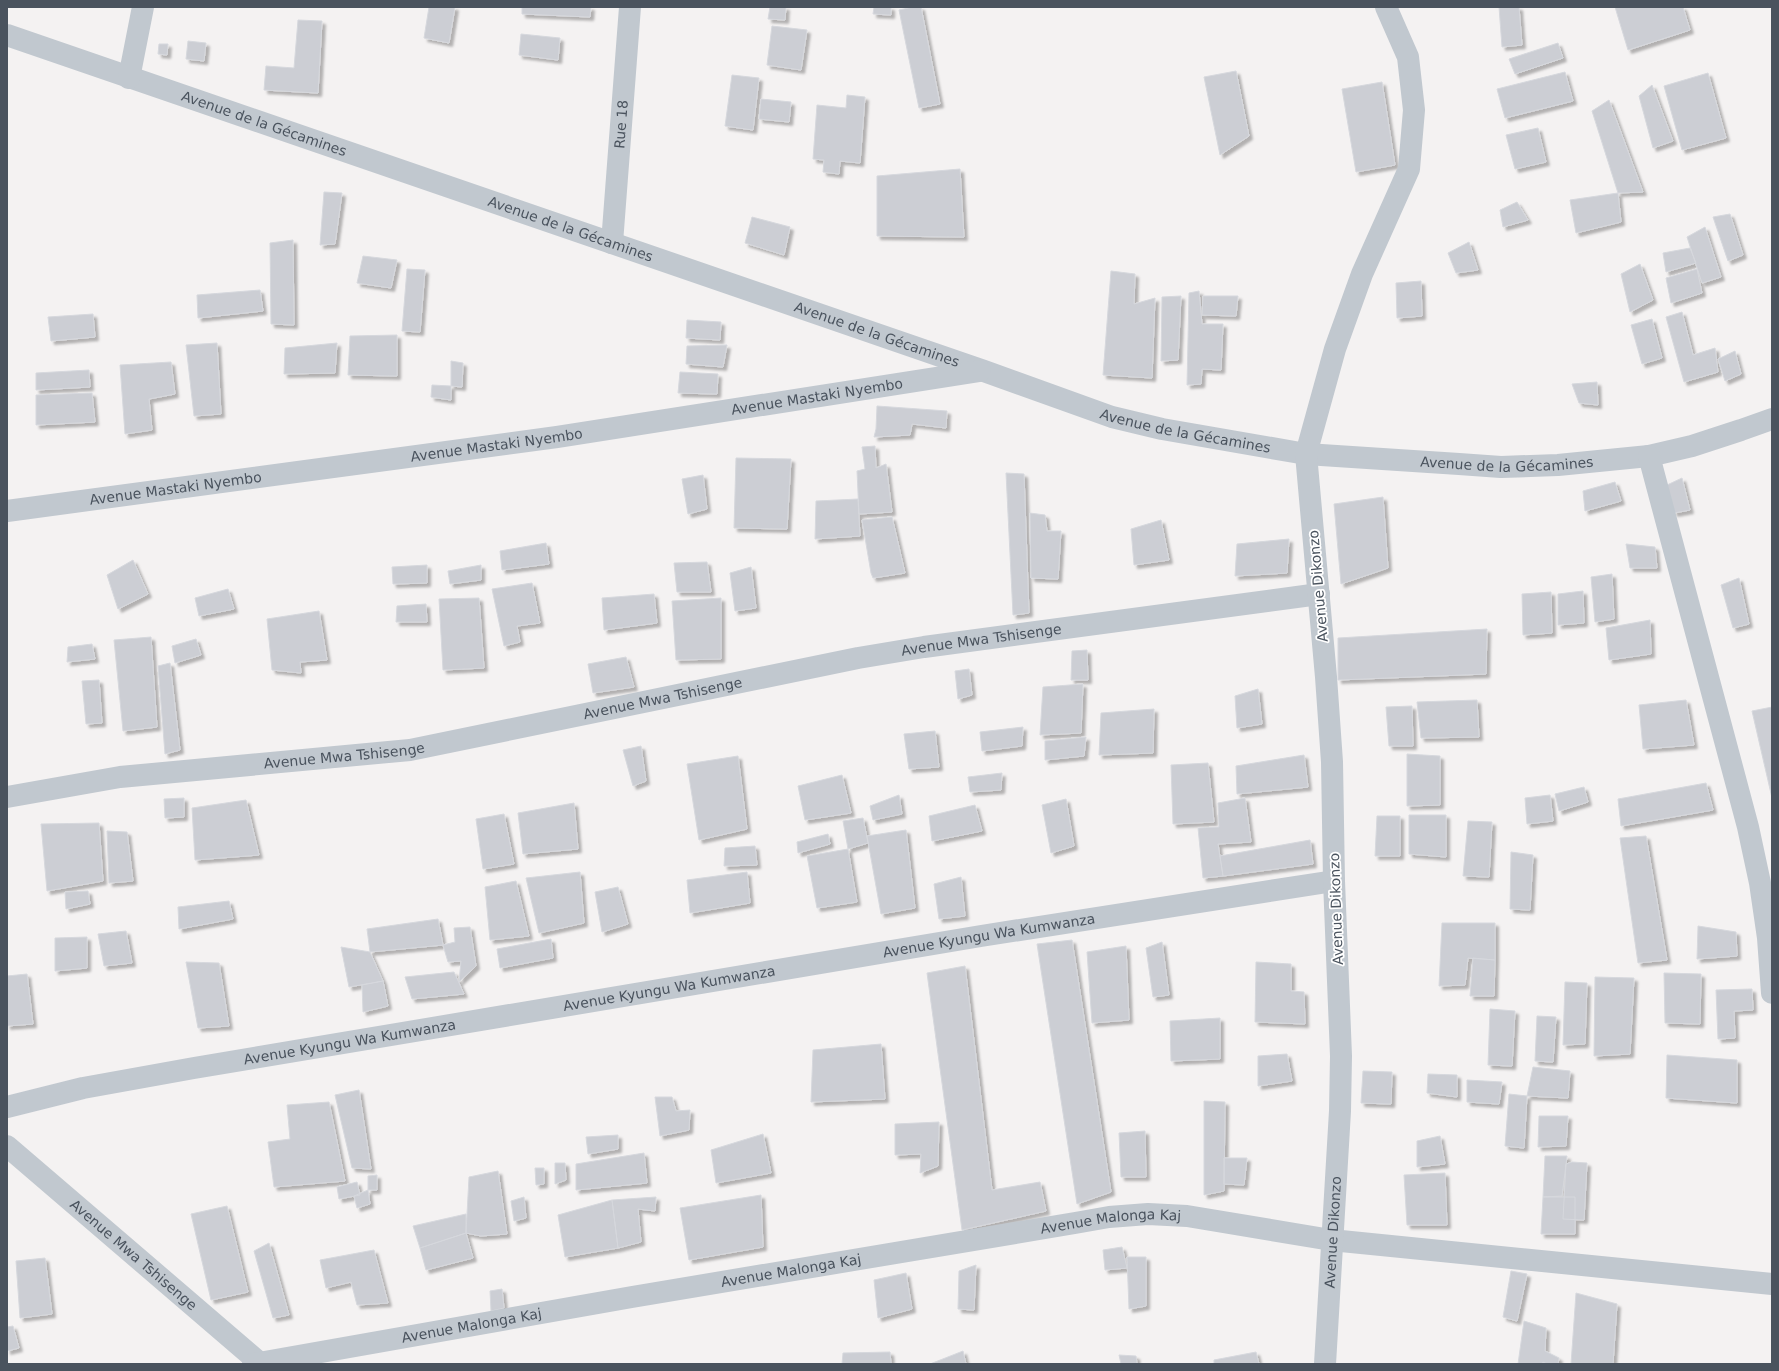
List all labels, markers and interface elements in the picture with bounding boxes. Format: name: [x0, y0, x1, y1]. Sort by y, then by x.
street label: Avenue de la Gécamines: [180, 88, 349, 159]
street label: Rue 18: [611, 99, 631, 149]
street label: Avenue de la Gécamines: [486, 193, 655, 265]
street label: Avenue de la Gécamines: [792, 298, 962, 370]
street label: Avenue Mastaki Nyembo: [730, 375, 904, 418]
street label: Avenue de la Gécamines: [1098, 405, 1272, 456]
street label: Avenue Mastaki Nyembo: [410, 425, 584, 465]
street label: Avenue de la Gécamines: [1420, 453, 1594, 475]
street label: Avenue Mastaki Nyembo: [88, 469, 263, 508]
street label: Avenue Dikonzo: [1305, 529, 1331, 643]
street label: Avenue Mwa Tshisenge: [900, 621, 1062, 659]
street label: Avenue Mwa Tshisenge: [582, 674, 744, 722]
street label: Avenue Mwa Tshisenge: [263, 739, 426, 772]
street label: Avenue Dikonzo: [1326, 853, 1346, 965]
street label: Avenue Kyungu Wa Kumwanza: [882, 910, 1096, 960]
street label: Avenue Kyungu Wa Kumwanza: [562, 963, 776, 1014]
street label: Avenue Kyungu Wa Kumwanza: [242, 1016, 457, 1068]
street label: Avenue Dikonzo: [1322, 1176, 1344, 1289]
street label: Avenue Mwa Tshisenge: [67, 1196, 200, 1313]
street label: Avenue Malonga Kaj: [1039, 1206, 1182, 1237]
street label: Avenue Malonga Kaj: [720, 1251, 862, 1290]
street label: Avenue Malonga Kaj: [400, 1305, 543, 1346]

